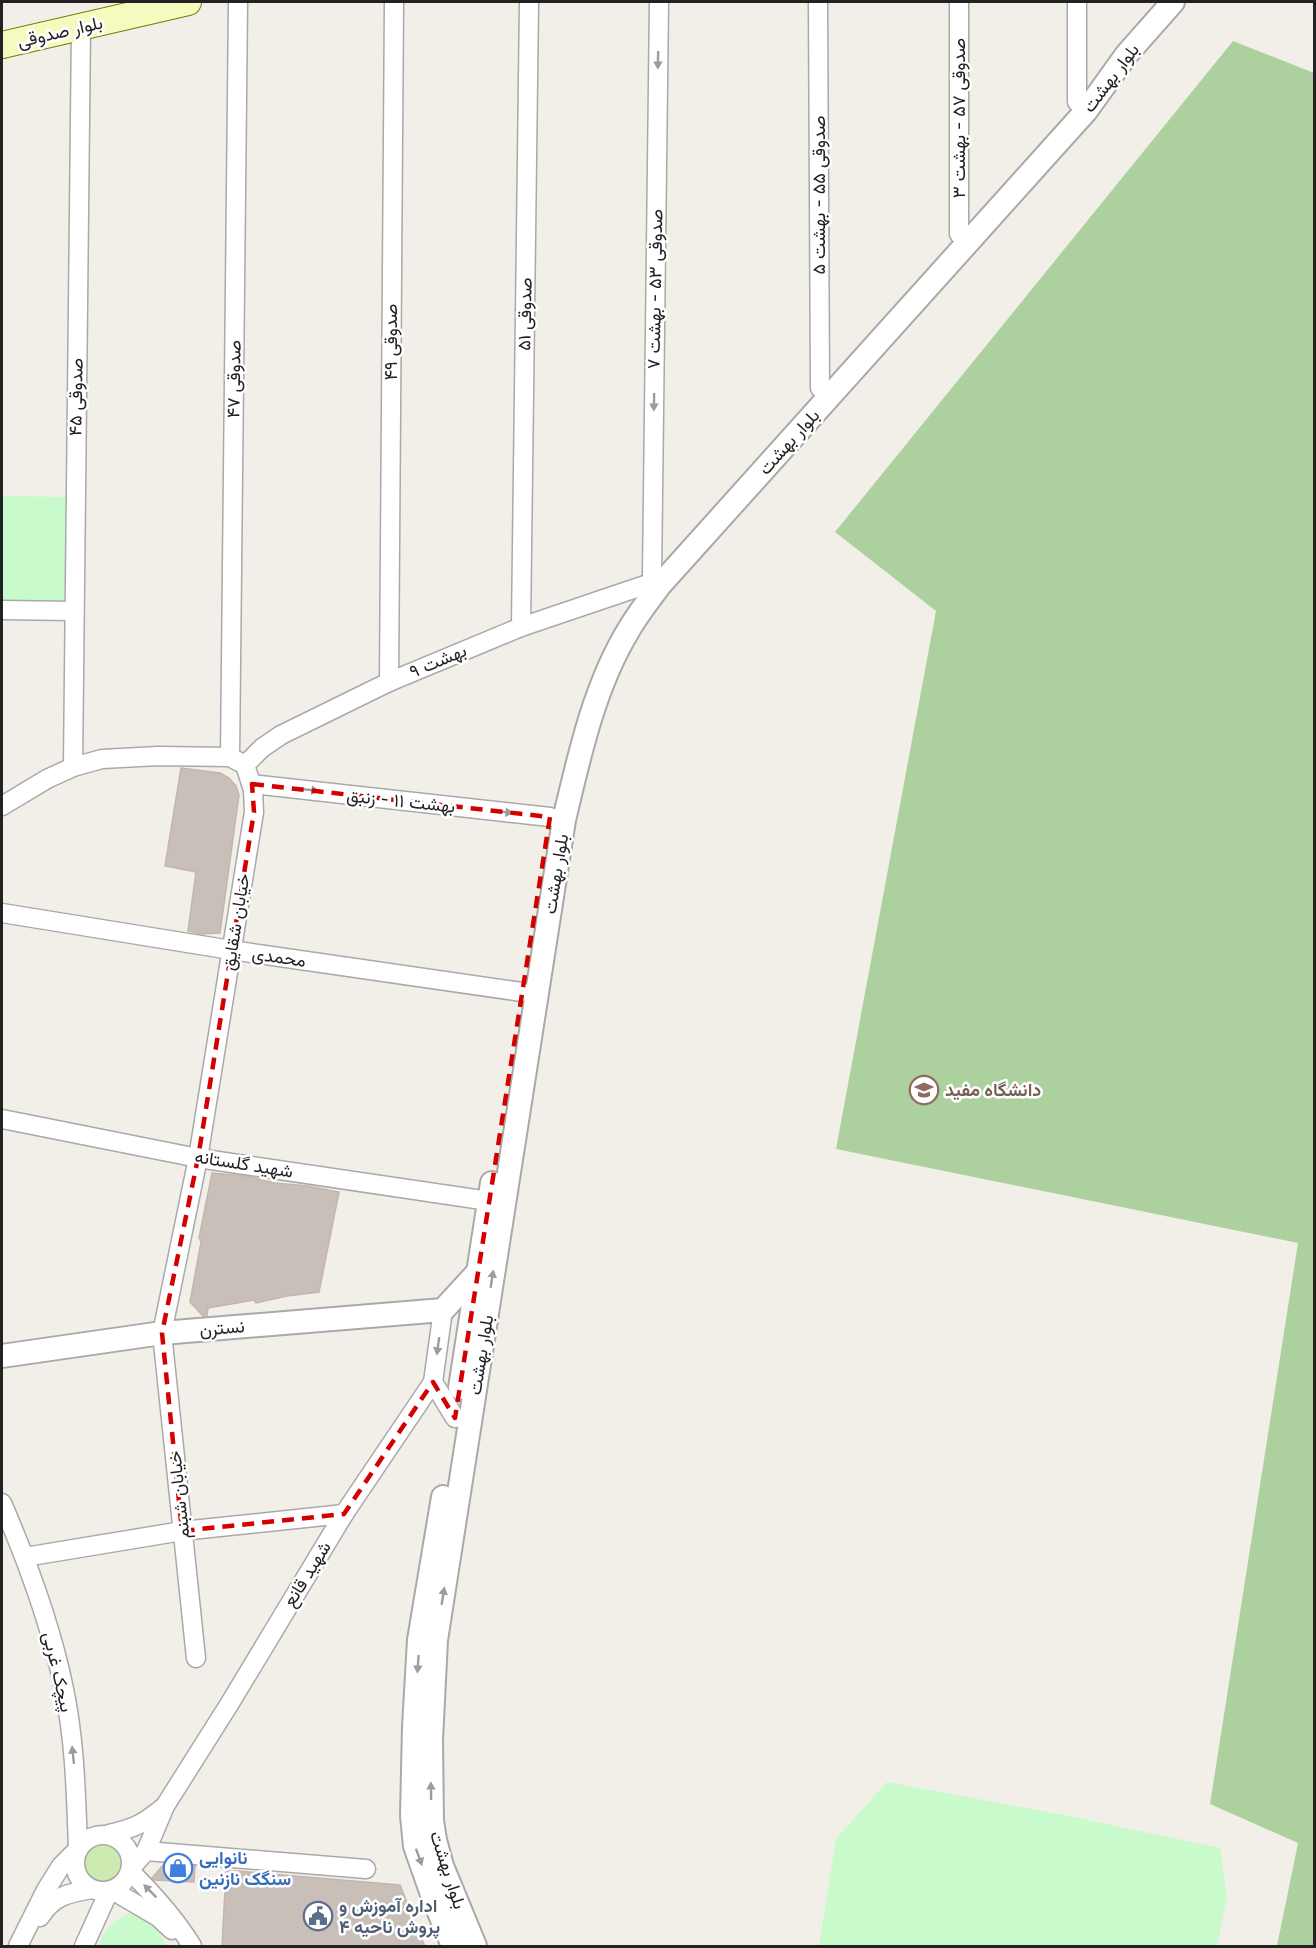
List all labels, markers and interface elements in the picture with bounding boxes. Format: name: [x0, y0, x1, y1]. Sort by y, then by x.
street label: بلوار صدوقی: [15, 12, 105, 52]
street label: صدوقی ۵۷ - بهشت ۳: [948, 38, 970, 198]
street label: بلوار بهشت: [1078, 39, 1144, 117]
one-way arrow: [653, 50, 663, 69]
street label: صدوقی ۵۵ - بهشت ۵: [808, 115, 830, 275]
street label: صدوقی ۵۳ - بهشت ۷: [643, 209, 667, 369]
street label: صدوقی ۵۱: [513, 277, 537, 351]
street label: صدوقی ۴۹: [380, 304, 402, 380]
street label: صدوقی ۴۷: [222, 340, 246, 418]
street label: صدوقی ۴۵: [64, 358, 88, 436]
one-way arrow: [649, 392, 659, 411]
street label: بلوار بهشت: [754, 405, 824, 479]
street label: بهشت ۹: [406, 639, 470, 683]
street label: بهشت ۱۱ - زنبق: [346, 784, 456, 818]
one-way arrow: [301, 786, 320, 795]
one-way arrow: [494, 807, 513, 817]
street label: بلوار بهشت: [539, 832, 573, 916]
street label: خیابان شقایق: [217, 872, 255, 972]
street label: محمدی: [250, 942, 308, 972]
school or university icon: دانشگاه مفید: [908, 1074, 940, 1106]
place label: دانشگاه مفید: [945, 1079, 1041, 1101]
street label: شهید گلستانه: [193, 1145, 295, 1183]
one-way arrow: [488, 1269, 497, 1288]
street label: بلوار بهشت: [464, 1313, 498, 1397]
street label: نسترن: [198, 1315, 246, 1341]
one-way arrow: [433, 1337, 442, 1356]
street label: خیابان شبنم: [163, 1450, 196, 1540]
street label: شهید قانع: [278, 1537, 337, 1611]
one-way arrow: [438, 1587, 447, 1606]
street label: پیچک غربی: [37, 1630, 78, 1714]
one-way arrow: [413, 1654, 423, 1673]
one-way arrow: [68, 1746, 78, 1765]
one-way arrow: [427, 1781, 436, 1800]
street label: بلوار بهشت: [425, 1828, 471, 1912]
place label: نانوایی سنگک نازنین: [199, 1847, 291, 1890]
one-way arrow: [415, 1849, 425, 1867]
shop icon: نانوایی سنگک نازنین: [162, 1852, 194, 1884]
one-way arrow: [143, 1883, 157, 1898]
place label: اداره آموزش و پروش ناحیه ۴: [339, 1895, 440, 1939]
public building icon: اداره آموزش و پروش ناحیه ۴: [302, 1900, 334, 1932]

